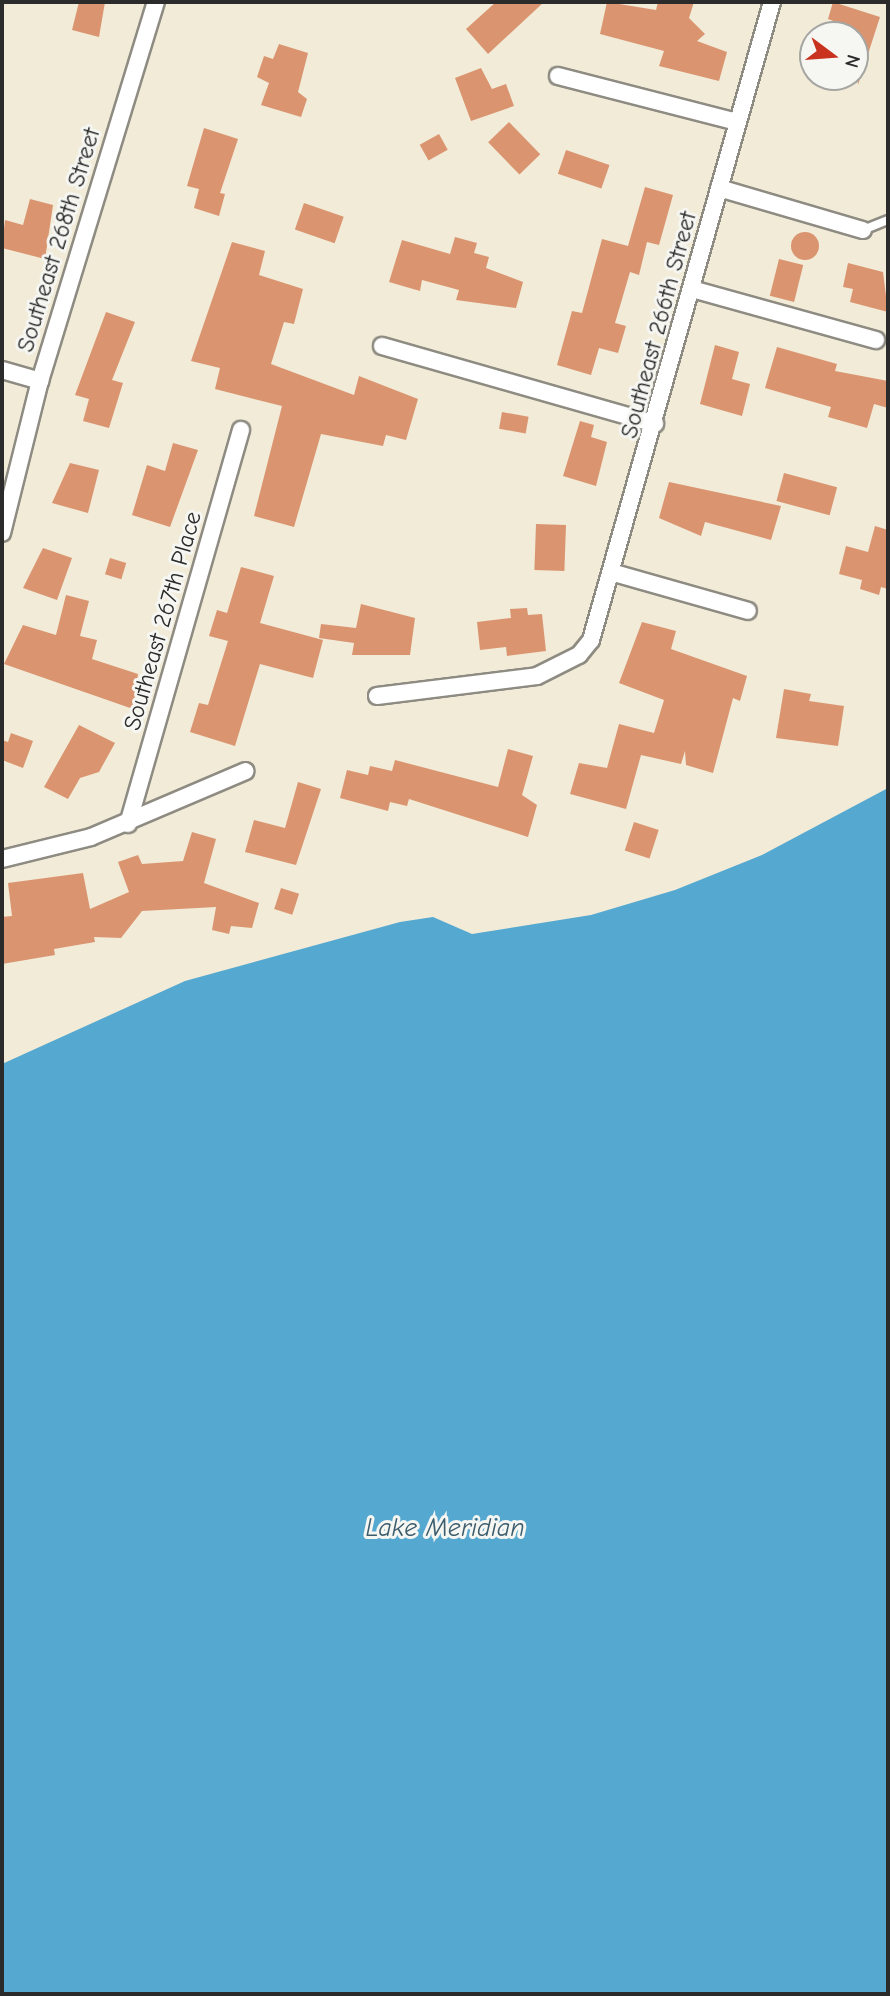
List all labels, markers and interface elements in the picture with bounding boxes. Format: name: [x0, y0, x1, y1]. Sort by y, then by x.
north arrow: [799, 21, 869, 91]
text: N: [840, 52, 865, 70]
street label: Southeast 268th Street: [11, 124, 107, 356]
street label: Southeast 266th Street: [615, 208, 703, 442]
street label: Southeast 267th Place: [118, 508, 208, 734]
water label: Lake Meridian: [365, 1513, 525, 1545]

